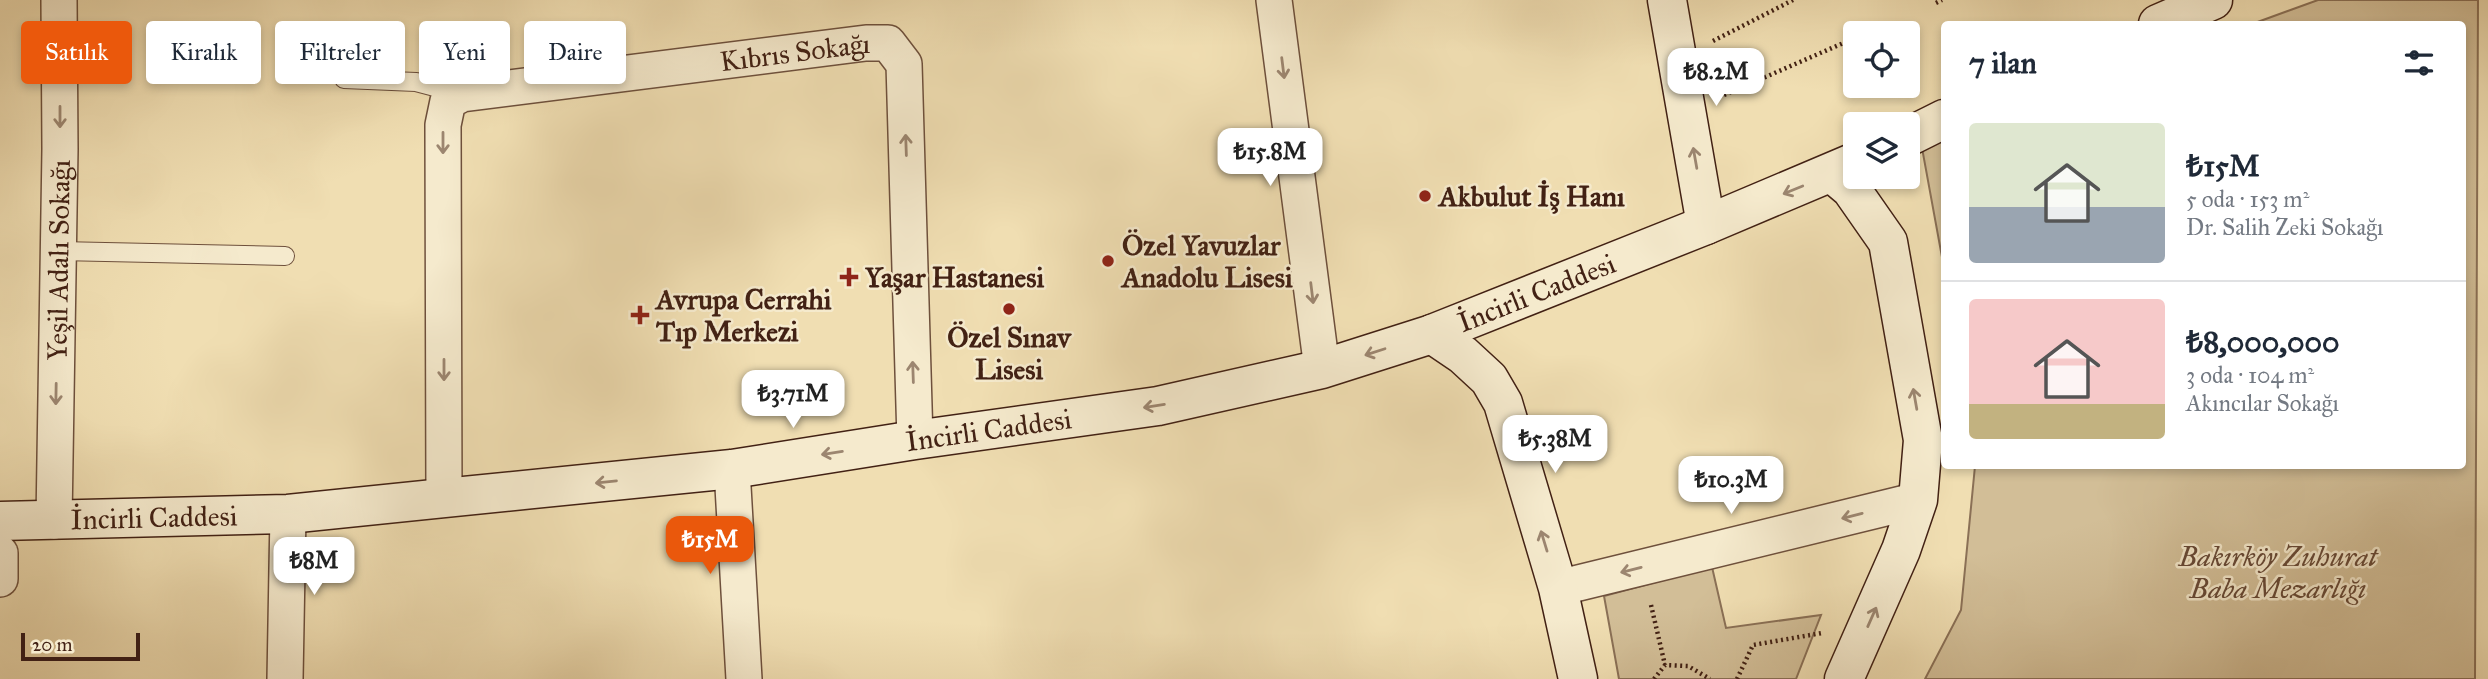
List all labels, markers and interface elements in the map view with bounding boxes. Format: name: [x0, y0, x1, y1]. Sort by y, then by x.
chip: Satılık: [21, 21, 132, 84]
chip: Kiralık: [146, 21, 261, 84]
chip: Filtreler: [275, 21, 405, 84]
chip: Yeni: [419, 21, 510, 84]
chip: Daire: [524, 21, 626, 84]
map controls: [1843, 21, 1920, 189]
button: locate: [1843, 21, 1920, 98]
street label: Kıbrıs Sokağı: [718, 26, 871, 79]
icon: filters: [2400, 44, 2438, 82]
text: 7 ilan: [1969, 45, 2037, 81]
pin: ₺8.2M: [1667, 48, 1765, 108]
one-way arrow: [1276, 56, 1289, 79]
text: ₺8.2M: [1683, 57, 1749, 85]
one-way arrow: [53, 105, 67, 128]
button: layers: [1843, 112, 1920, 189]
pin: ₺15.8M: [1213, 128, 1327, 188]
one-way arrow: [436, 131, 450, 154]
one-way arrow: [899, 133, 913, 156]
text: ₺15.8M: [1234, 137, 1306, 165]
one-way arrow: [1688, 147, 1701, 170]
text: ₺15M: [2186, 148, 2260, 184]
icon: home: [2025, 151, 2109, 235]
street label: Yeşil Adalı Sokağı: [40, 159, 78, 361]
place label: Akbulut İş Hanı: [1437, 179, 1625, 214]
one-way arrow: [1782, 184, 1804, 197]
text: 5 oda · 153 m²: [2186, 185, 2309, 213]
marker: Akbulut İş Hanı: [1417, 188, 1433, 204]
text: Dr. Salih Zeki Sokağı: [2186, 213, 2383, 241]
place label: Özel Yavuzlar Anadolu Lisesi: [1120, 228, 1293, 295]
street label: İncirli Caddesi: [1453, 246, 1621, 340]
marker: Özel Yavuzlar Anadolu Lisesi: [1100, 253, 1116, 269]
place label: Yaşar Hastanesi: [864, 260, 1044, 295]
marker: Yaşar Hastanesi: [839, 267, 859, 287]
one-way arrow: [1305, 281, 1318, 304]
place label: Avrupa Cerrahi Tıp Merkezi: [654, 282, 832, 349]
marker: Özel Sınav Lisesi: [1001, 301, 1017, 317]
marker: Avrupa Cerrahi Tıp Merkezi: [630, 305, 650, 325]
place label: Özel Sınav Lisesi: [947, 320, 1072, 387]
text: ₺8,000,000: [2186, 324, 2339, 360]
icon: home: [2025, 327, 2109, 411]
one-way arrow: [1364, 347, 1386, 360]
one-way arrow: [437, 359, 451, 382]
one-way arrow: [906, 361, 919, 384]
text: 3 oda · 104 m²: [2186, 361, 2314, 389]
pin: ₺3.71M: [736, 370, 850, 430]
text: ₺3.71M: [758, 379, 828, 407]
one-way arrow: [50, 382, 63, 405]
one-way arrow: [1908, 388, 1922, 411]
text: Akıncılar Sokağı: [2186, 389, 2339, 417]
one-way arrow: [1143, 400, 1166, 413]
street label: İncirli Caddesi: [903, 401, 1074, 459]
pin: ₺5.38M: [1498, 416, 1612, 475]
text: ₺5.38M: [1518, 424, 1592, 452]
one-way arrow: [821, 447, 844, 460]
pin: ₺10.3M: [1674, 456, 1788, 516]
text: ₺10.3M: [1694, 465, 1768, 493]
one-way arrow: [596, 476, 618, 489]
street label: İncirli Caddesi: [70, 498, 238, 537]
one-way arrow: [1841, 510, 1864, 523]
pin: ₺15M: [669, 516, 751, 576]
text: ₺15M: [682, 525, 738, 553]
one-way arrow: [1537, 531, 1550, 553]
pin: ₺8M: [280, 538, 348, 597]
park label: Bakırköy Zuhurat Baba Mezarlığı: [2177, 539, 2380, 606]
text: ₺8M: [289, 546, 339, 574]
one-way arrow: [1620, 564, 1643, 577]
one-way arrow: [1866, 607, 1879, 628]
scale bar: [21, 630, 140, 662]
text: 20 m: [32, 633, 73, 656]

